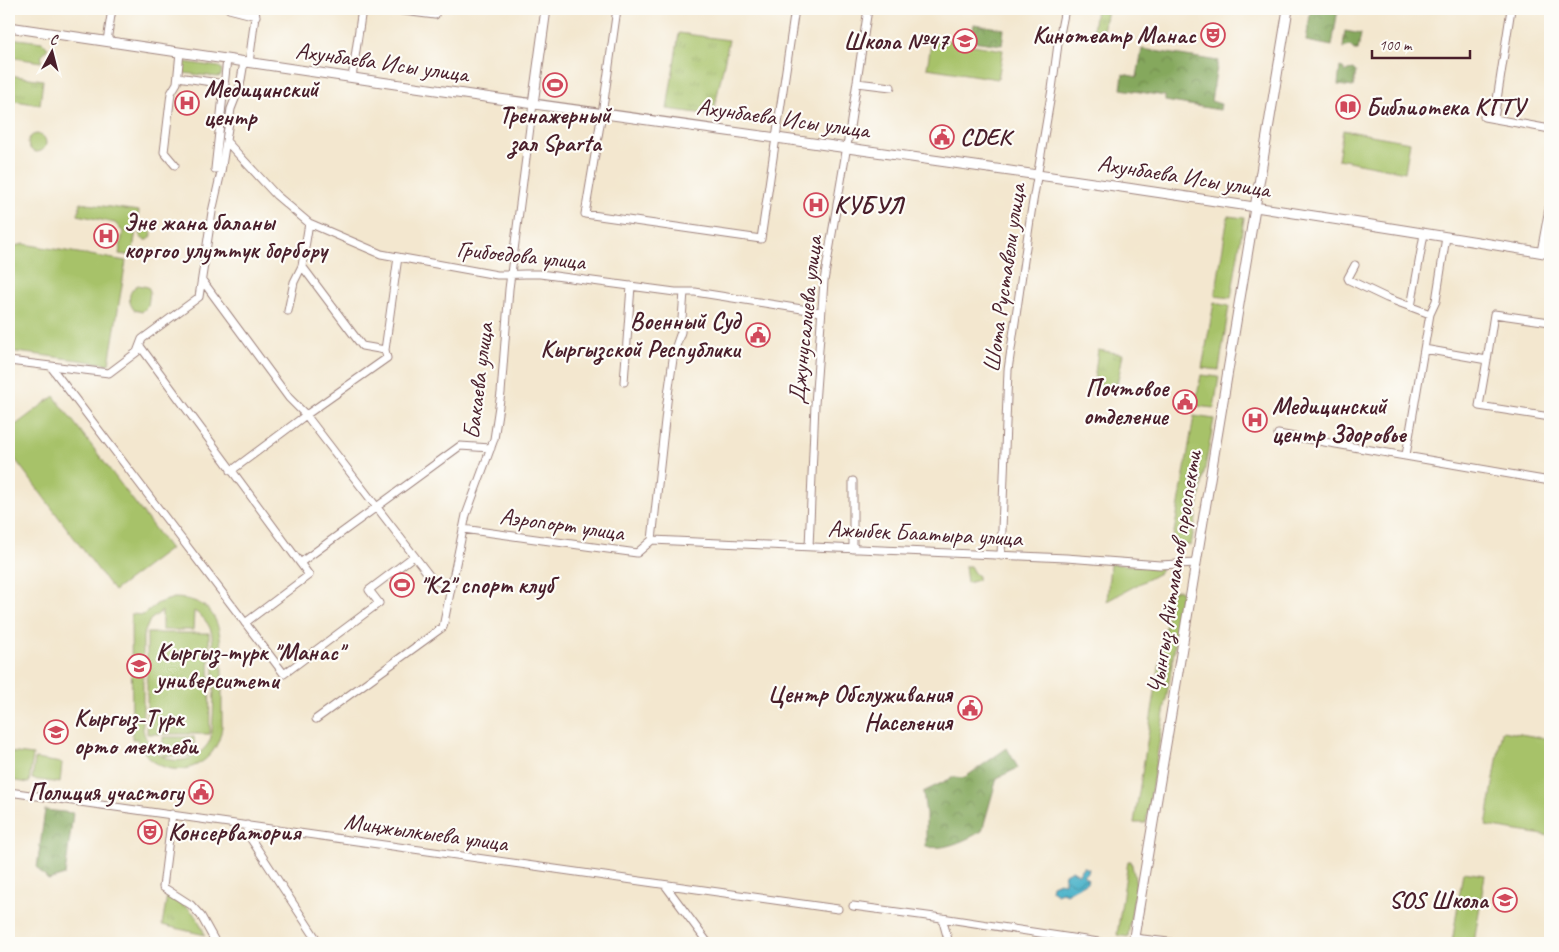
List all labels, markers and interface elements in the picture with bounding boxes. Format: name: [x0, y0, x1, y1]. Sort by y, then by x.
place label: Кинотеатр Манас: [1033, 20, 1197, 50]
theatre icon: Кинотеатр Манас: [1200, 22, 1226, 48]
place label: Школа №47: [844, 26, 950, 56]
north arrow: [28, 28, 78, 78]
school or university icon: Школа №47: [952, 28, 978, 54]
scale bar: [1372, 28, 1469, 60]
text: С: [49, 31, 60, 49]
street label: Ахунбаева Исы улица: [294, 35, 472, 89]
text: 100 m: [1379, 36, 1413, 55]
sports icon: Тренажерный зал Sparta: [542, 72, 568, 98]
place label: Медицинский центр: [204, 74, 320, 132]
hospital icon: Медицинский центр: [174, 90, 200, 116]
street label: Ахунбаева Исы улица: [695, 91, 873, 145]
place label: Библиотека КГТУ: [1366, 92, 1529, 122]
library icon: Библиотека КГТУ: [1335, 94, 1361, 120]
place label: Тренажерный зал Sparta: [499, 100, 613, 159]
place label: CDEK: [960, 122, 1015, 152]
public building icon: CDEK: [929, 124, 955, 150]
street label: Ахунбаева Исы улица: [1096, 148, 1274, 205]
street label: Шота Руставели улица: [976, 180, 1032, 374]
place label: КУБУЛ: [834, 190, 906, 220]
hospital icon: КУБУЛ: [803, 192, 829, 218]
place label: Эне жана баланы коргоо улуттук борбору: [124, 207, 330, 265]
hospital icon: Эне жана баланы коргоо улуттук борбору: [93, 223, 119, 249]
street label: Джунусалиева улица: [781, 232, 829, 406]
street label: Грибоедова улица: [455, 233, 588, 277]
place label: Военный Суд Кыргызской Республики: [540, 306, 743, 365]
street label: Бакаева улица: [456, 320, 500, 441]
public building icon: Военный Суд Кыргызской Республики: [745, 322, 771, 348]
place label: Почтовое отделение: [1083, 373, 1170, 431]
public building icon: Почтовое отделение: [1172, 389, 1198, 415]
place label: Медицинский центр Здоровье: [1272, 391, 1408, 449]
hospital icon: Медицинский центр Здоровье: [1242, 407, 1268, 433]
street label: Чынгыз Айтматов проспекти: [1140, 447, 1209, 696]
street label: Аэропорт улица: [498, 500, 627, 548]
street label: Ажыбек Баатыра улица: [827, 513, 1024, 553]
place label: "К2" спорт клуб: [420, 570, 560, 600]
sports icon: "К2" спорт клуб: [389, 572, 415, 598]
place label: Кыргыз-түрк "Манас" университети: [154, 637, 349, 695]
school or university icon: Кыргыз-түрк "Манас" университети: [126, 653, 152, 679]
place label: Центр Обслуживания Населения: [768, 679, 953, 737]
public building icon: Центр Обслуживания Населения: [957, 695, 983, 721]
place label: Кыргыз-Түрк орто мектеби: [74, 703, 199, 761]
school or university icon: Кыргыз-Түрк орто мектеби: [43, 719, 69, 745]
place label: Полиция участогу: [28, 777, 186, 807]
public building icon: Полиция участогу: [188, 779, 214, 805]
street label: Миңжылкыева улица: [342, 806, 511, 859]
place label: Консерватория: [168, 817, 302, 847]
theatre icon: Консерватория: [137, 819, 163, 845]
place label: SOS Школа: [1389, 885, 1489, 915]
school or university icon: SOS Школа: [1492, 887, 1518, 913]

